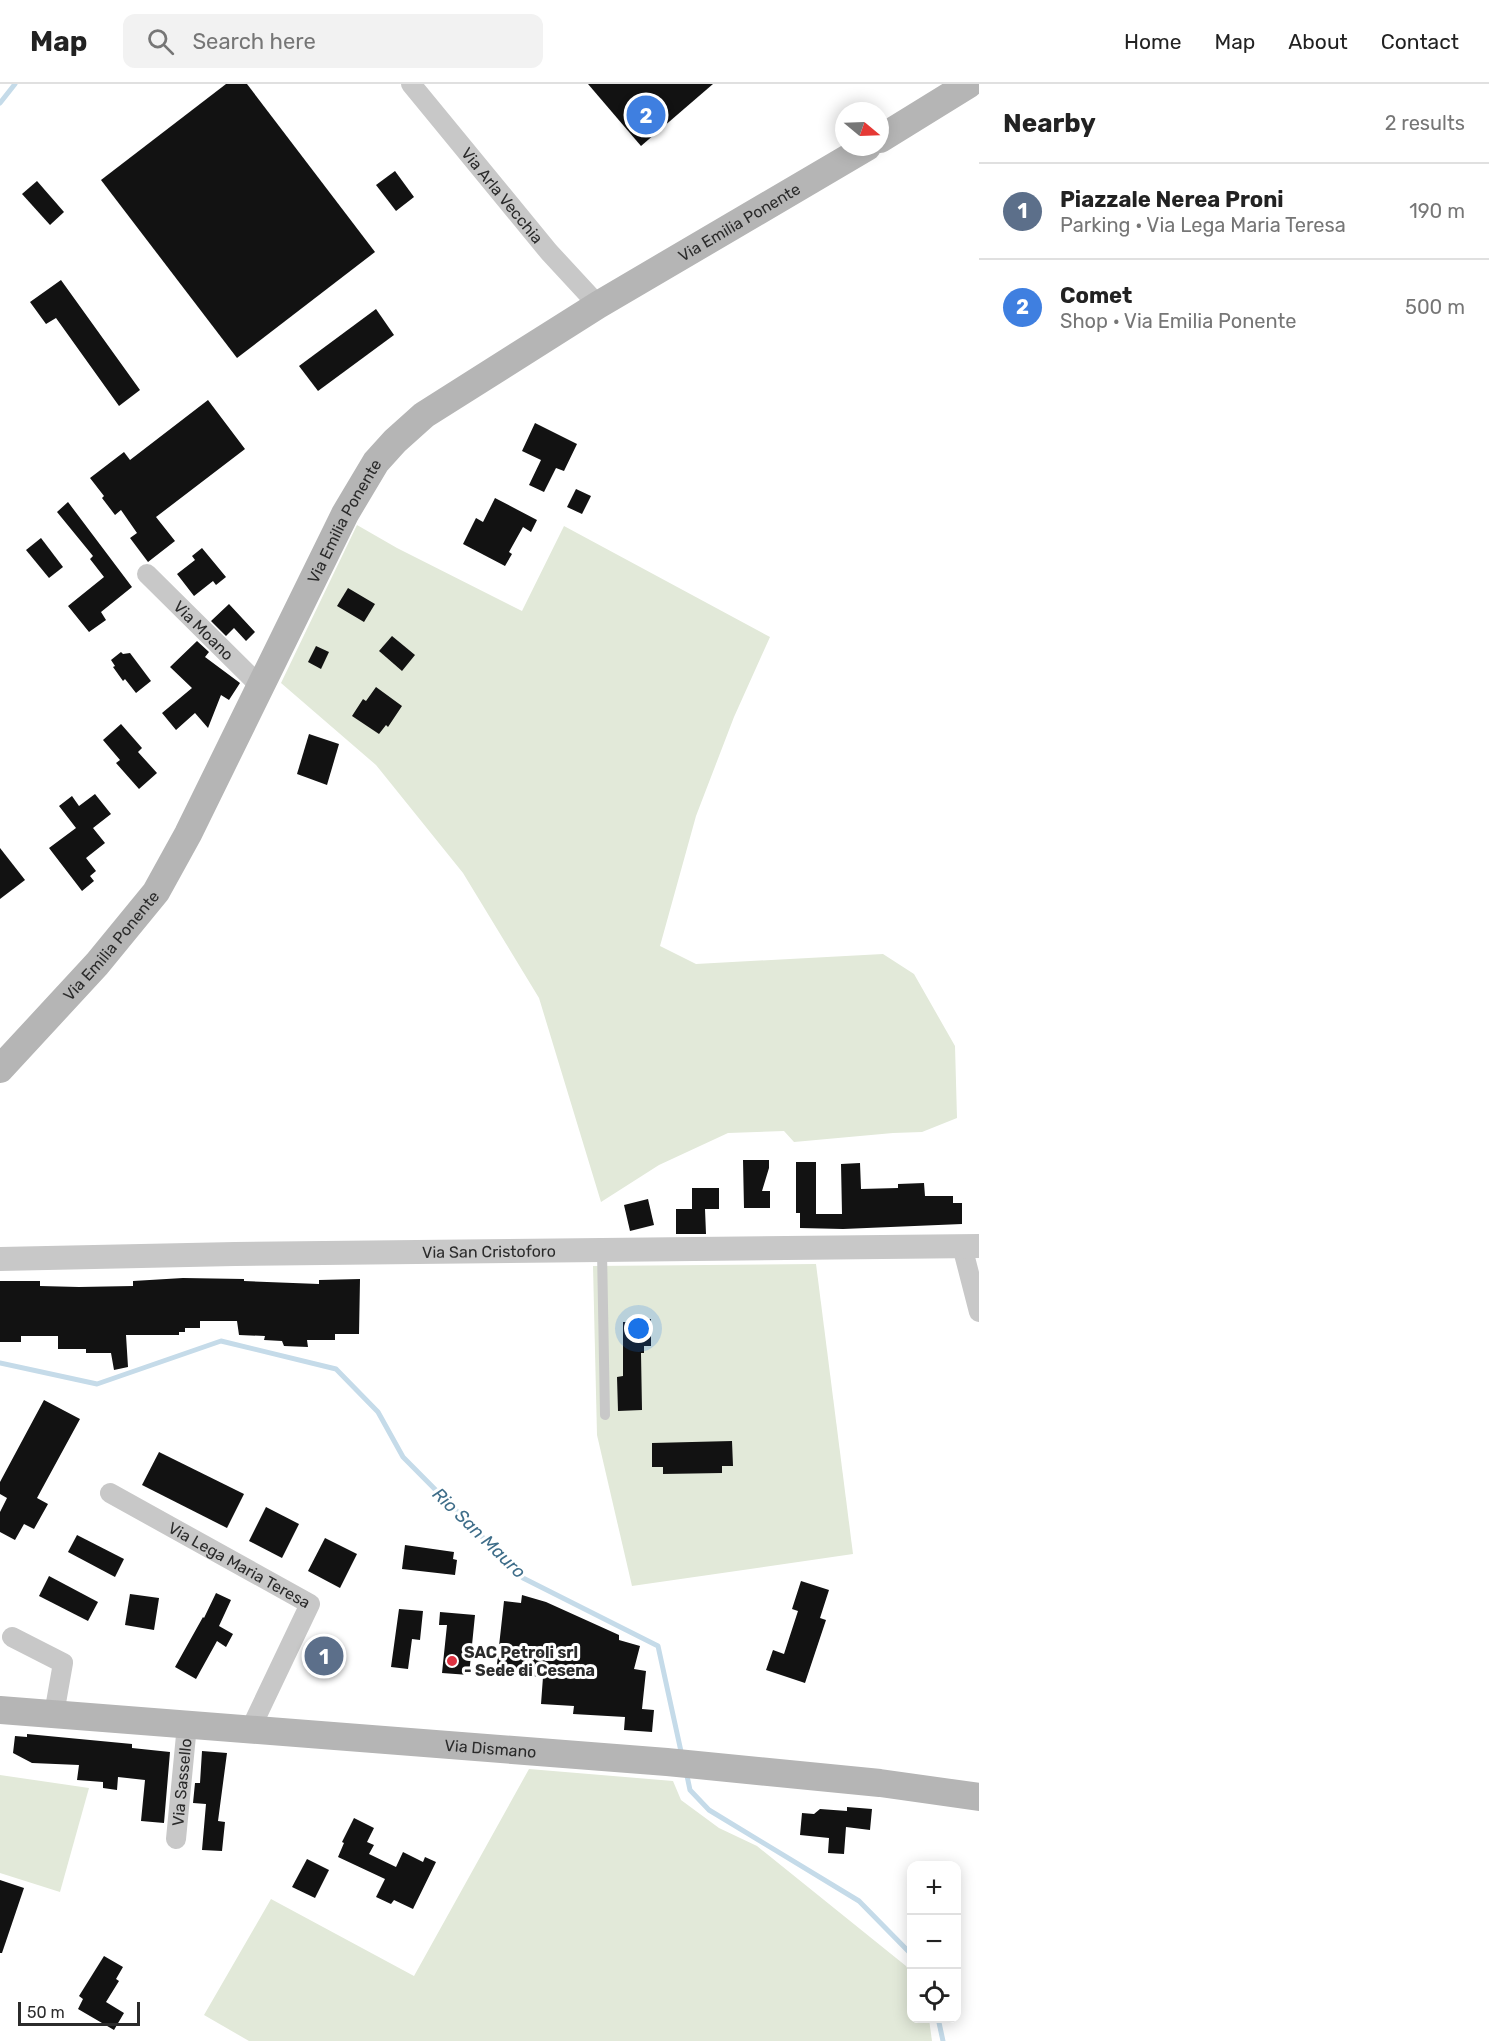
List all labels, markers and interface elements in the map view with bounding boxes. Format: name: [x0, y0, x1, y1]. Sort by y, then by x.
search box: [123, 14, 543, 68]
text: Map: [30, 25, 87, 58]
icon: search: [144, 25, 177, 58]
text: Search here: [192, 28, 316, 55]
text: Home: [1124, 29, 1181, 54]
text: Map: [1214, 29, 1255, 54]
text: About: [1288, 29, 1348, 54]
text: Contact: [1381, 29, 1459, 54]
pin: 2: [626, 93, 666, 138]
north arrow: [835, 102, 889, 156]
text: Nearby: [1003, 108, 1096, 139]
text: 2 results: [1385, 111, 1465, 135]
street label: Via Arla Vecchia: [457, 144, 547, 247]
street label: Via Emilia Ponente: [675, 179, 804, 266]
text: Piazzale Nerea Proni: [1060, 186, 1284, 213]
text: 1: [1018, 199, 1027, 223]
text: 190 m: [1409, 199, 1465, 223]
text: Parking · Via Lega Maria Teresa: [1060, 213, 1346, 237]
text: Comet: [1060, 282, 1132, 309]
text: 2: [1016, 295, 1029, 319]
text: 500 m: [1405, 295, 1465, 319]
text: Shop · Via Emilia Ponente: [1060, 309, 1297, 333]
street label: Via Emilia Ponente: [304, 456, 386, 587]
street label: Via Moano: [170, 597, 237, 664]
street label: Via Emilia Ponente: [59, 887, 163, 1005]
street label: Via San Cristoforo: [422, 1242, 556, 1262]
your location: [624, 1314, 653, 1343]
water label: Rio San Mauro: [428, 1483, 530, 1583]
street label: Via Lega Maria Teresa: [165, 1518, 314, 1612]
pin: 1: [304, 1634, 344, 1678]
place label: SAC Petroli srl - Sede di Cesena: [464, 1643, 595, 1680]
marker: SAC Petroli srl - Sede di Cesena: [445, 1654, 459, 1668]
street label: Via Dismano: [444, 1736, 537, 1762]
street label: Via Sassello: [168, 1738, 196, 1827]
map controls: [907, 1861, 961, 2023]
button: +: [907, 1861, 961, 1915]
button: −: [907, 1915, 961, 1969]
button: locate: [907, 1969, 961, 2023]
scale bar: [18, 1999, 140, 2026]
text: 50 m: [27, 2003, 65, 2022]

